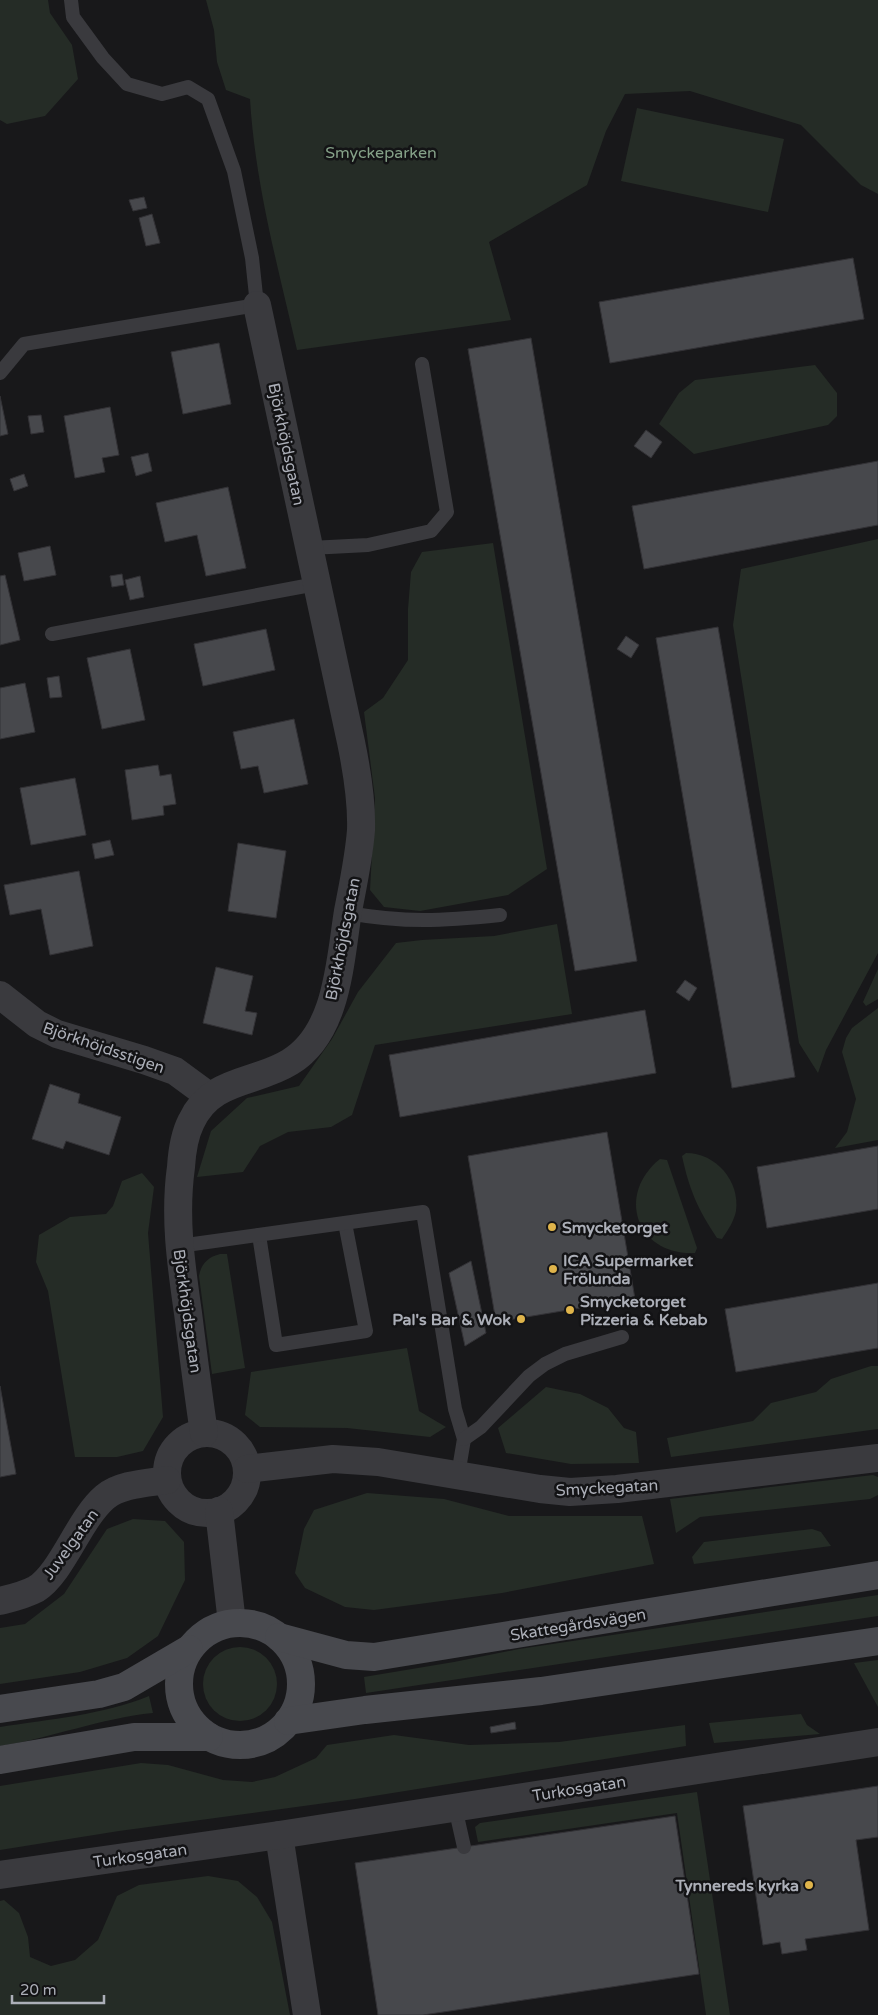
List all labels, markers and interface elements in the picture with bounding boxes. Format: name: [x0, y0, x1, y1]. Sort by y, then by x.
park label: Smyckeparken: [325, 143, 437, 163]
street label: Björkhöjdsgatan: [263, 381, 309, 507]
street label: Björkhöjdsgatan: [321, 876, 365, 1002]
street label: Björkhöjdsstigen: [40, 1018, 167, 1078]
place label: Smycketorget: [562, 1218, 669, 1238]
marker: Smycketorget: [546, 1221, 558, 1233]
street label: Björkhöjdsgatan: [168, 1248, 206, 1374]
place label: ICA Supermarket Frölunda: [563, 1251, 694, 1289]
marker: ICA Supermarket Frölunda: [547, 1263, 559, 1275]
place label: Smycketorget Pizzeria & Kebab: [580, 1292, 708, 1330]
marker: Smycketorget Pizzeria & Kebab: [564, 1304, 576, 1316]
place label: Pal's Bar & Wok: [392, 1310, 511, 1330]
marker: Pal's Bar & Wok: [515, 1313, 527, 1325]
street label: Smyckegatan: [555, 1475, 659, 1501]
street label: Juvelgatan: [39, 1505, 103, 1584]
street label: Skattegårdsvägen: [509, 1604, 647, 1646]
street label: Turkosgatan: [531, 1772, 627, 1806]
street label: Turkosgatan: [92, 1840, 188, 1872]
place label: Tynnereds kyrka: [674, 1876, 799, 1896]
marker: Tynnereds kyrka: [803, 1879, 815, 1891]
scale bar: [12, 1972, 105, 2004]
text: 20 m: [20, 1981, 57, 1999]

